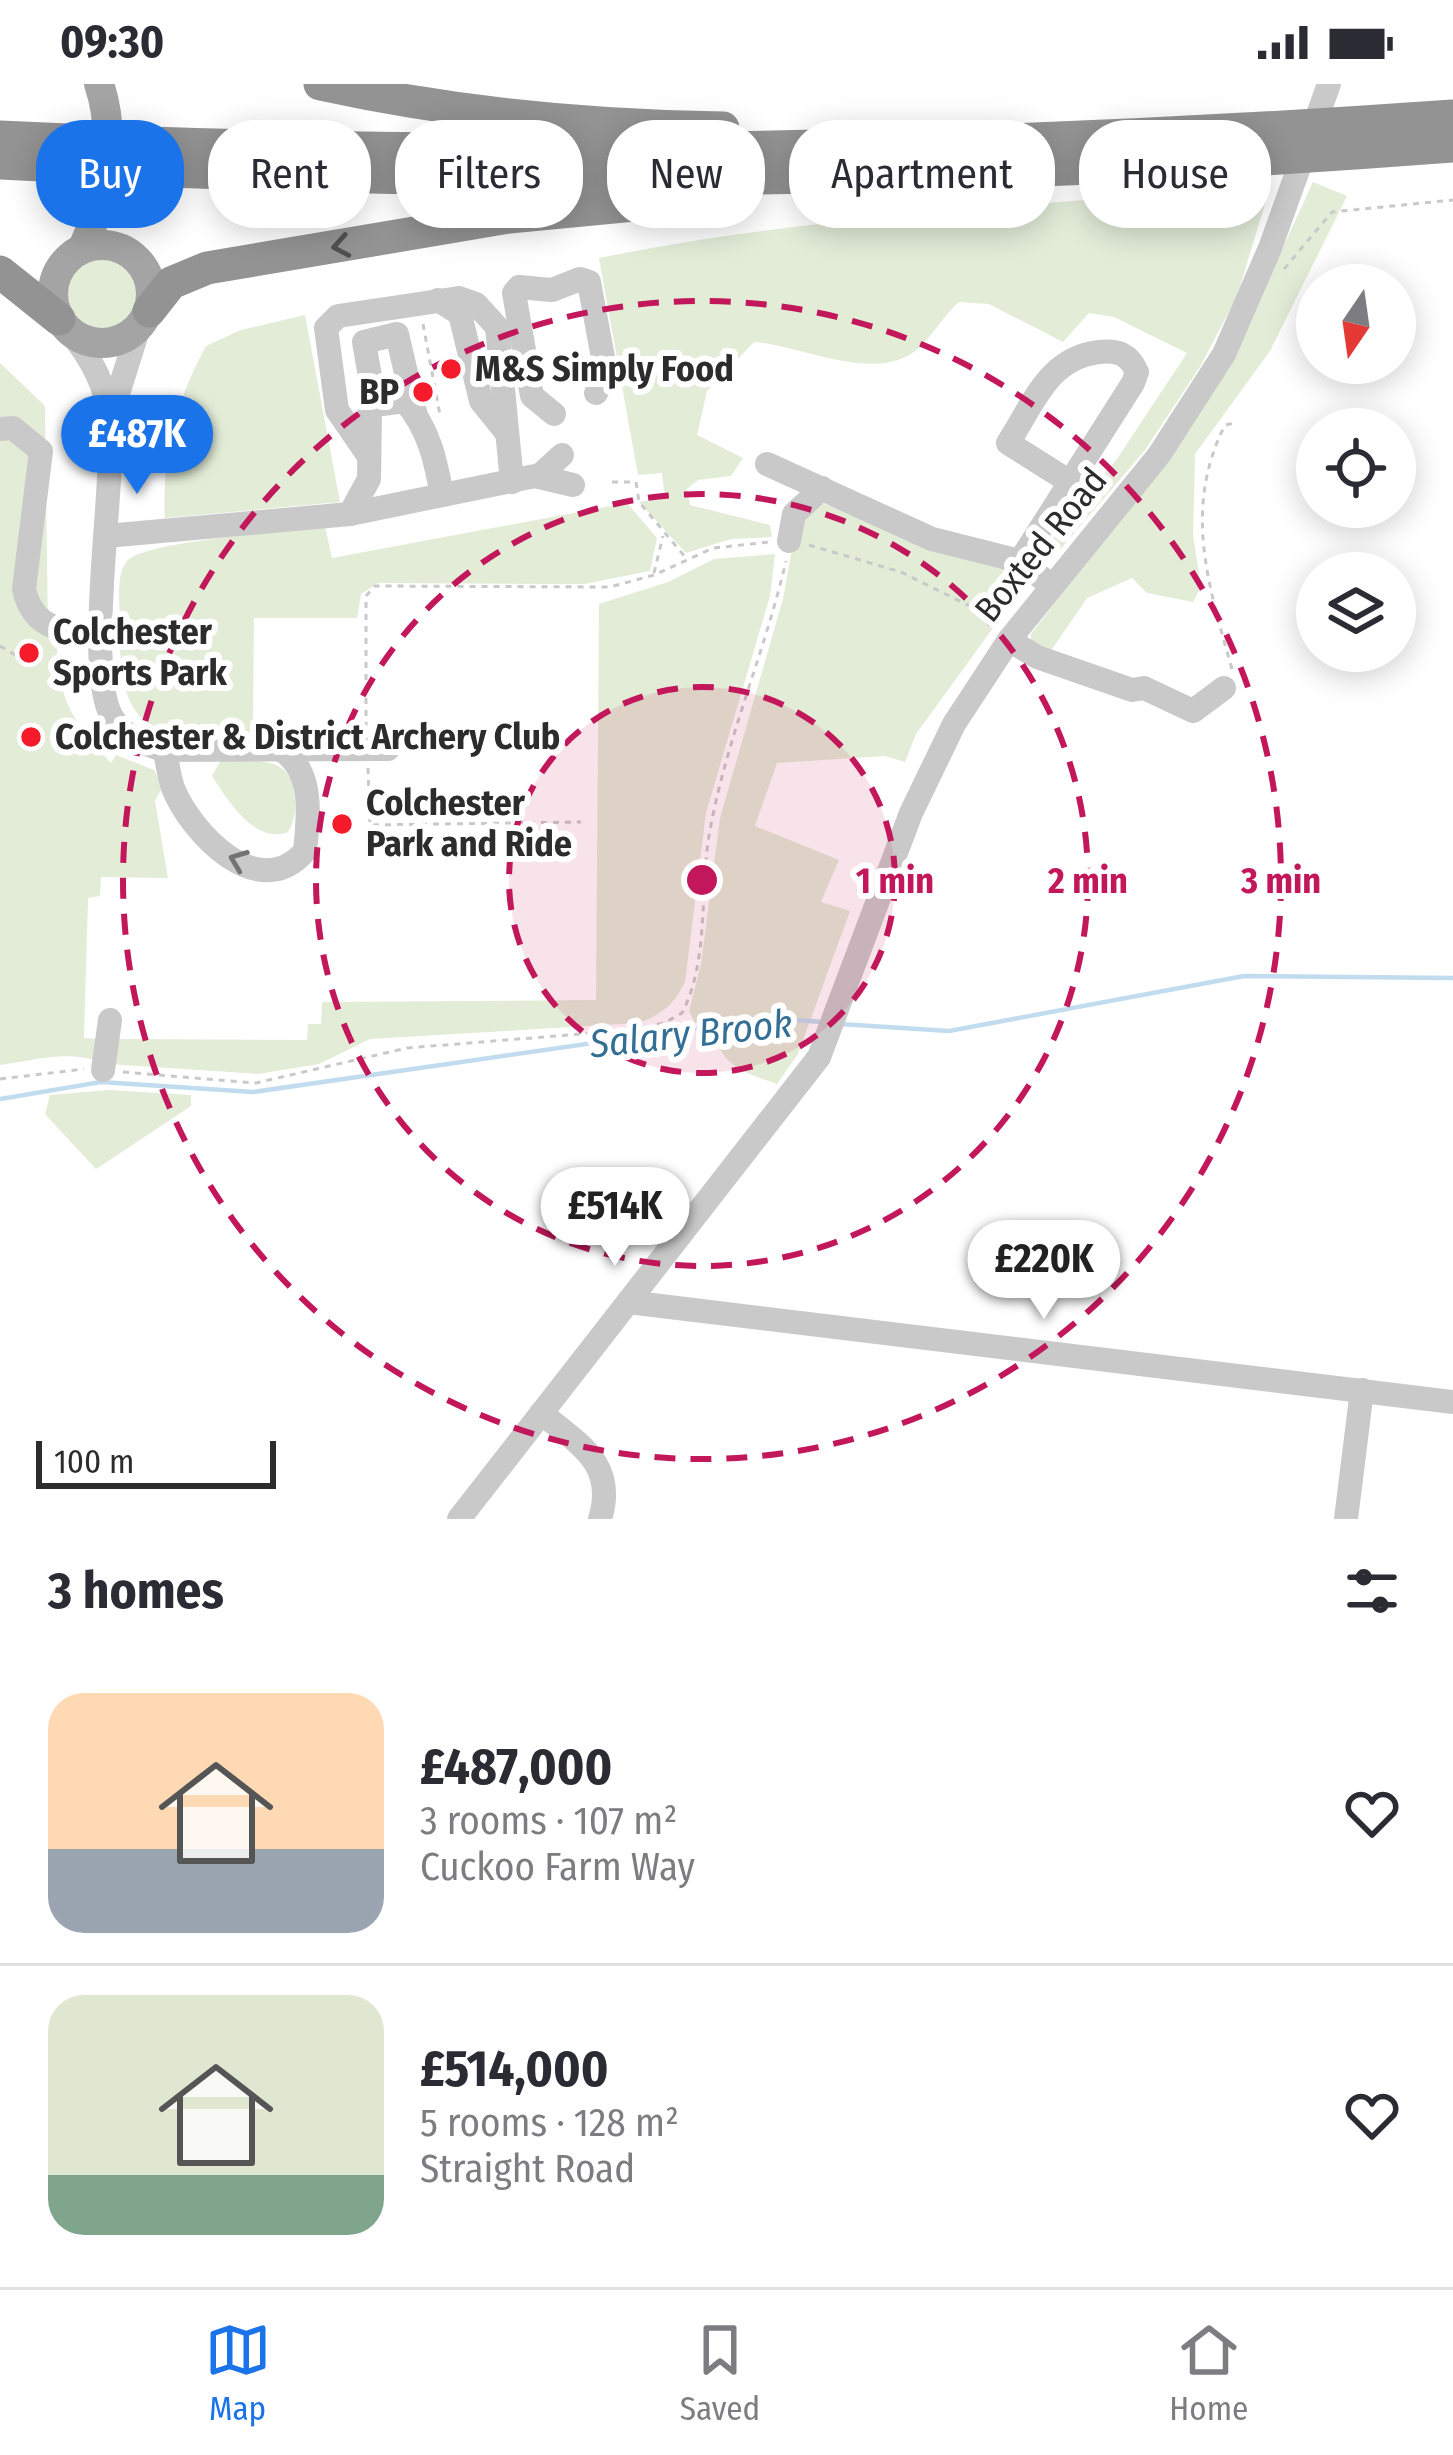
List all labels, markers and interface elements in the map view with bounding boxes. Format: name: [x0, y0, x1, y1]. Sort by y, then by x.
text: 09:30: [60, 15, 164, 69]
chip: Buy: [36, 120, 184, 228]
chip: Rent: [208, 120, 371, 228]
chip: Filters: [395, 120, 583, 228]
chip: New: [607, 120, 765, 228]
chip: Apartment: [789, 120, 1055, 228]
chip: House: [1079, 120, 1271, 228]
one-way arrow: [331, 232, 351, 258]
north arrow: [1296, 264, 1416, 384]
map controls: [1296, 264, 1416, 672]
place label: M&S Simply Food: [475, 347, 734, 391]
marker: M&S Simply Food: [438, 356, 464, 382]
place label: BP: [359, 370, 399, 414]
marker: BP: [410, 379, 436, 405]
pin: £487K: [53, 395, 221, 497]
button: locate: [1296, 408, 1416, 528]
text: £487K: [88, 411, 186, 457]
street label: Boxted Road: [966, 459, 1116, 631]
button: layers: [1296, 552, 1416, 672]
place label: Colchester Sports Park: [53, 610, 228, 695]
marker: Colchester Sports Park: [16, 640, 42, 666]
place label: Colchester & District Archery Club: [55, 715, 560, 759]
marker: Colchester & District Archery Club: [18, 724, 44, 750]
place label: Colchester Park and Ride: [366, 781, 572, 866]
marker: Colchester Park and Ride: [329, 811, 355, 837]
one-way arrow: [228, 850, 249, 875]
centre of rings: [681, 859, 723, 901]
text: 1 min: [856, 859, 934, 903]
text: 2 min: [1047, 859, 1128, 903]
text: 3 min: [1240, 859, 1321, 903]
water label: Salary Brook: [586, 1000, 795, 1068]
pin: £514K: [531, 1167, 699, 1269]
text: £514K: [568, 1183, 662, 1229]
pin: £220K: [960, 1220, 1128, 1322]
text: £220K: [994, 1236, 1094, 1282]
scale bar: [36, 1435, 276, 1488]
text: 100 m: [54, 1442, 134, 1482]
icon: filters: [1339, 1558, 1405, 1624]
text: 3 homes: [48, 1560, 224, 1622]
text: £487,000: [420, 1736, 612, 1798]
icon: home: [144, 1741, 288, 1885]
icon: heart: [1339, 1780, 1405, 1846]
text: 3 rooms · 107 m²: [420, 1798, 677, 1844]
text: Cuckoo Farm Way: [420, 1844, 695, 1890]
text: £514,000: [420, 2038, 609, 2100]
icon: home: [144, 2043, 288, 2187]
icon: heart: [1339, 2082, 1405, 2148]
text: 5 rooms · 128 m²: [420, 2100, 679, 2146]
text: Straight Road: [420, 2146, 635, 2192]
tab: Map: [205, 2317, 271, 2429]
tab: Saved: [680, 2317, 760, 2429]
tab: Home: [1169, 2317, 1248, 2429]

